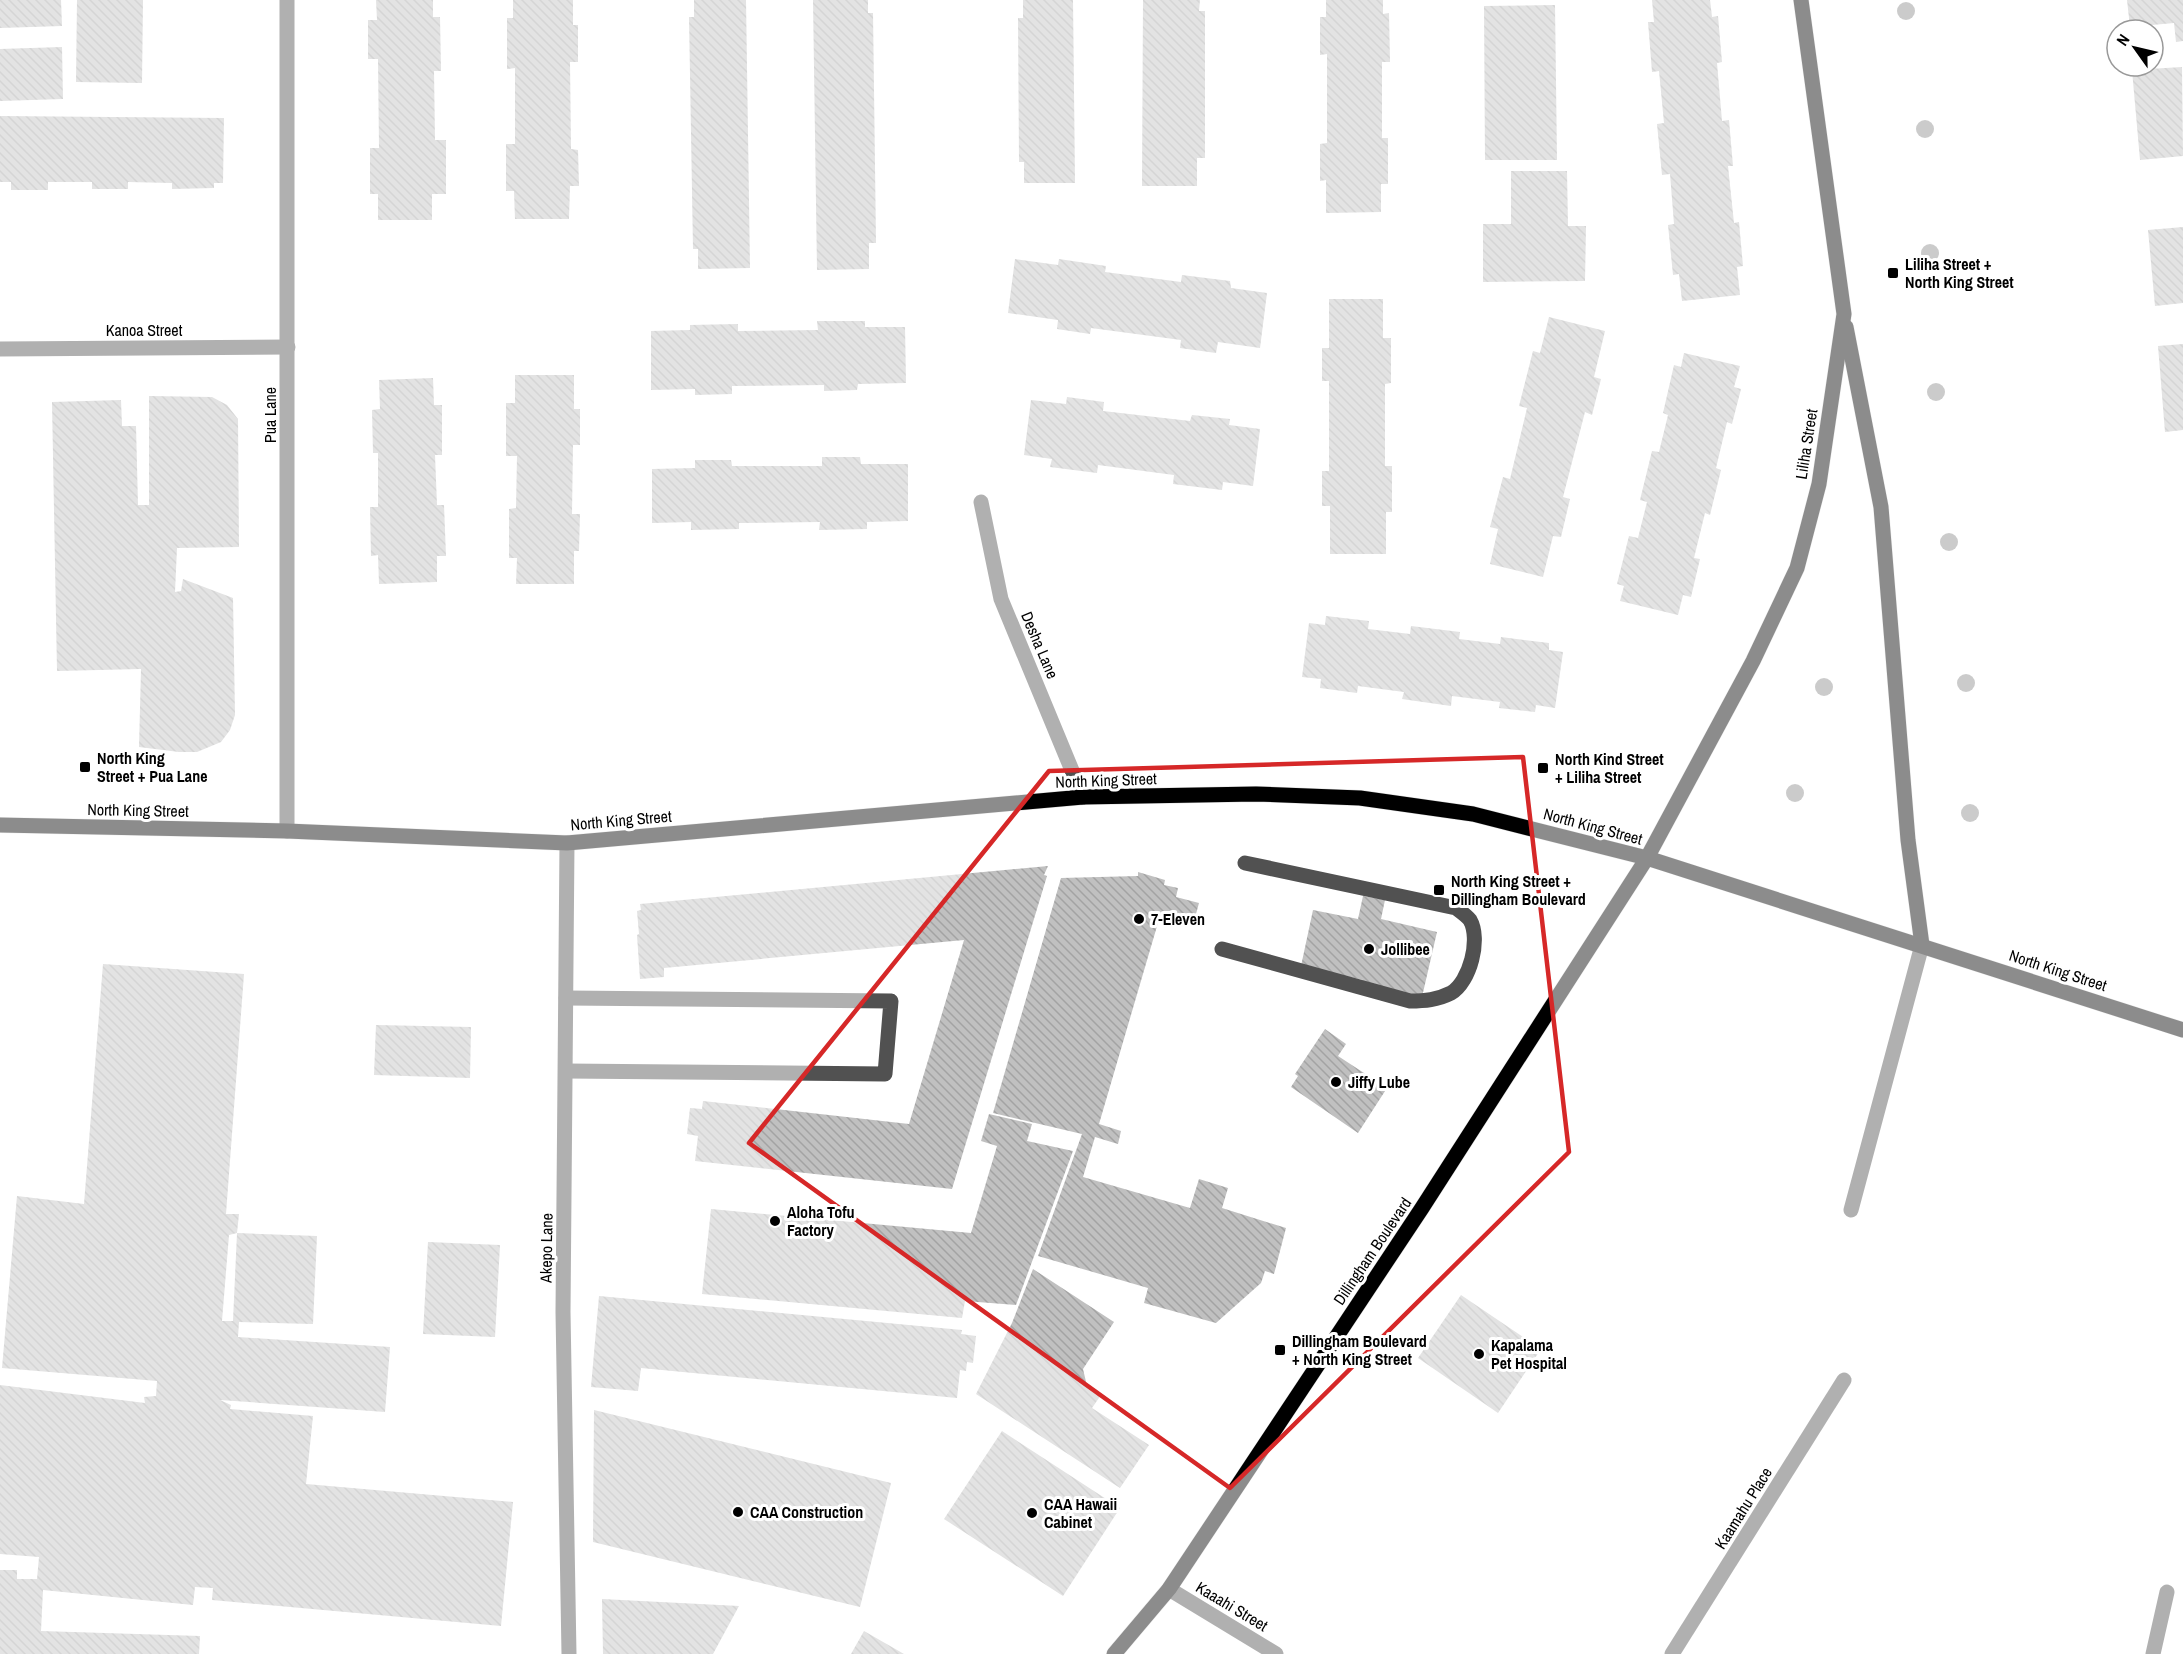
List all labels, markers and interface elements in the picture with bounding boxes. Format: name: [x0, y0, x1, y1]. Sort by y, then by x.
north arrow: [2105, 18, 2165, 78]
text: N: [2111, 30, 2134, 50]
place label: Liliha Street + North King Street: [1905, 253, 2014, 293]
marker: Liliha Street + North King Street: [1886, 266, 1900, 280]
street label: Kanoa Street: [106, 319, 183, 341]
street label: Pua Lane: [259, 387, 281, 443]
street label: Liliha Street: [1790, 407, 1822, 481]
street label: Desha Lane: [1016, 608, 1064, 682]
place label: North King Street + Pua Lane: [97, 747, 207, 787]
place label: North Kind Street + Liliha Street: [1555, 748, 1664, 788]
marker: North King Street + Pua Lane: [78, 760, 92, 774]
marker: North Kind Street + Liliha Street: [1536, 761, 1550, 775]
street label: North King Street: [1055, 767, 1157, 793]
street label: North King Street: [87, 798, 189, 822]
street label: North King Street: [1541, 802, 1645, 850]
street label: North King Street: [570, 805, 673, 835]
place label: North King Street + Dillingham Boulevard: [1451, 870, 1586, 910]
marker: North King Street + Dillingham Boulevard: [1432, 883, 1446, 897]
place label: 7-Eleven: [1151, 908, 1205, 930]
marker: 7-Eleven: [1132, 912, 1146, 926]
place label: Jollibee: [1381, 938, 1430, 960]
marker: Jollibee: [1362, 942, 1376, 956]
street label: North King Street: [2006, 944, 2110, 996]
place label: Jiffy Lube: [1348, 1071, 1410, 1093]
marker: Jiffy Lube: [1329, 1075, 1343, 1089]
street label: Dillingham Boulevard: [1328, 1193, 1416, 1309]
place label: Aloha Tofu Factory: [787, 1201, 855, 1241]
street label: Akepo Lane: [534, 1213, 558, 1284]
marker: Aloha Tofu Factory: [768, 1214, 782, 1228]
place label: Dillingham Boulevard + North King Street: [1292, 1330, 1427, 1370]
place label: Kapalama Pet Hospital: [1491, 1334, 1567, 1374]
marker: Dillingham Boulevard + North King Street: [1273, 1343, 1287, 1357]
marker: Kapalama Pet Hospital: [1472, 1347, 1486, 1361]
street label: Kaamahu Place: [1709, 1463, 1777, 1553]
place label: CAA Hawaii Cabinet: [1044, 1493, 1117, 1533]
place label: CAA Construction: [750, 1501, 863, 1523]
marker: CAA Construction: [731, 1505, 745, 1519]
marker: CAA Hawaii Cabinet: [1025, 1506, 1039, 1520]
street label: Kaaahi Street: [1192, 1576, 1272, 1636]

